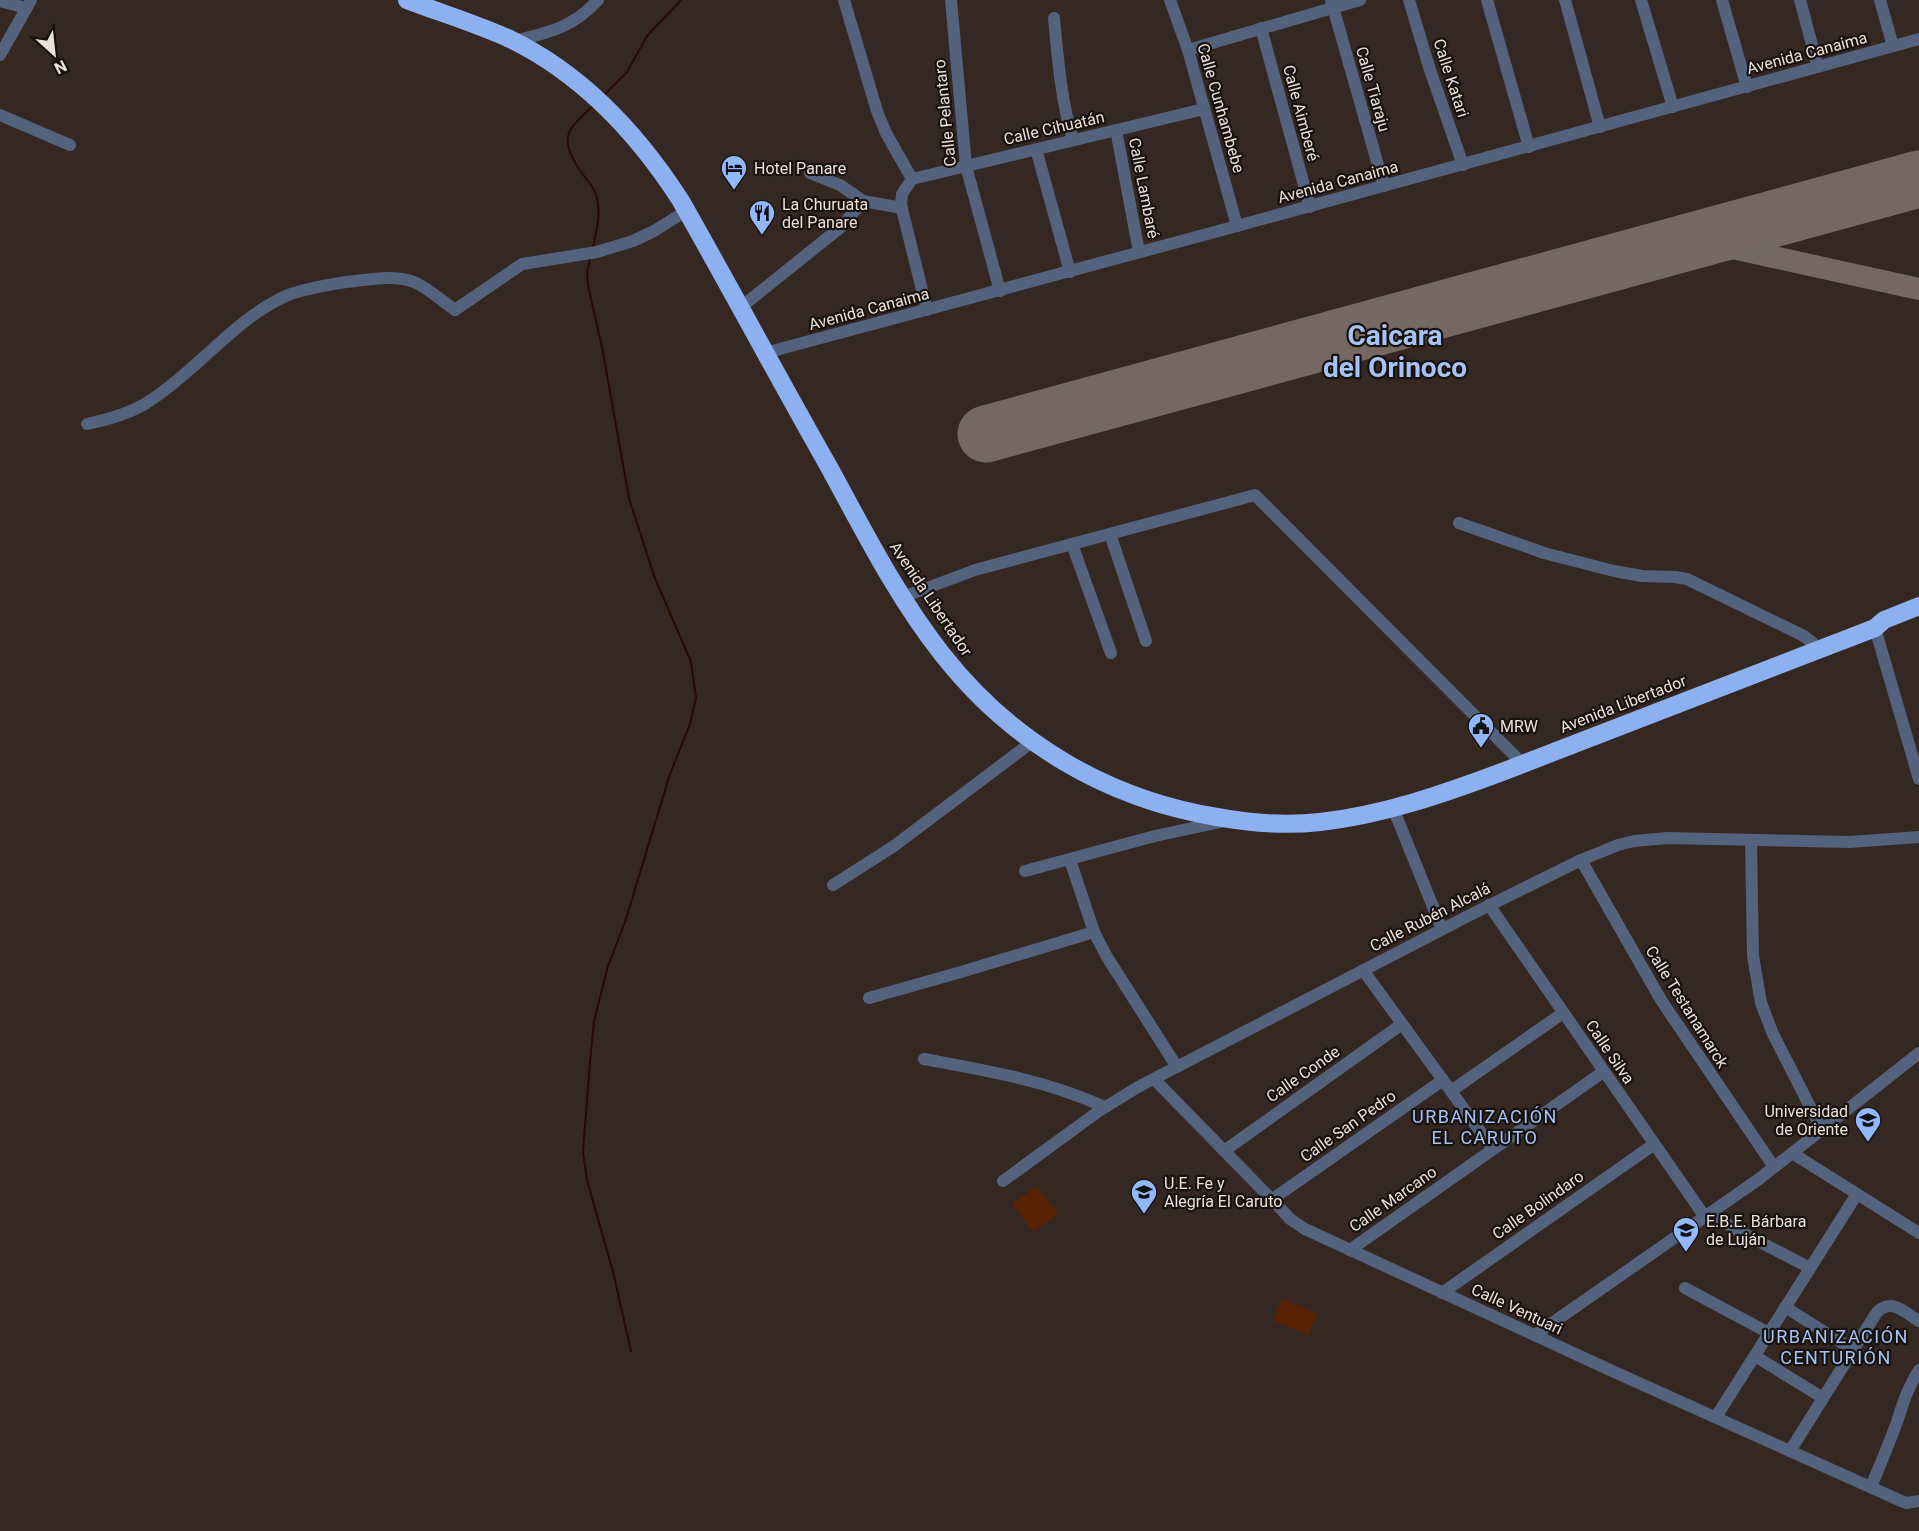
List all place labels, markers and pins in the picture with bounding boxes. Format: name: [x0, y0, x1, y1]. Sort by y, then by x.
hotel icon: Hotel Panare: [719, 153, 749, 191]
place label: Hotel Panare: [754, 159, 846, 178]
place label: La Churuata del Panare: [782, 195, 868, 232]
restaurant icon: La Churuata del Panare: [747, 198, 777, 236]
public building icon: MRW: [1466, 711, 1496, 749]
place label: MRW: [1500, 717, 1538, 736]
place label: Universidad de Oriente: [1764, 1102, 1848, 1139]
school or university icon: Universidad de Oriente: [1853, 1105, 1883, 1143]
place label: U.E. Fe y Alegría El Caruto: [1164, 1174, 1282, 1211]
school or university icon: U.E. Fe y Alegría El Caruto: [1129, 1177, 1159, 1215]
place label: E.B.E. Bárbara de Luján: [1706, 1212, 1806, 1249]
school or university icon: E.B.E. Bárbara de Luján: [1671, 1215, 1701, 1253]

